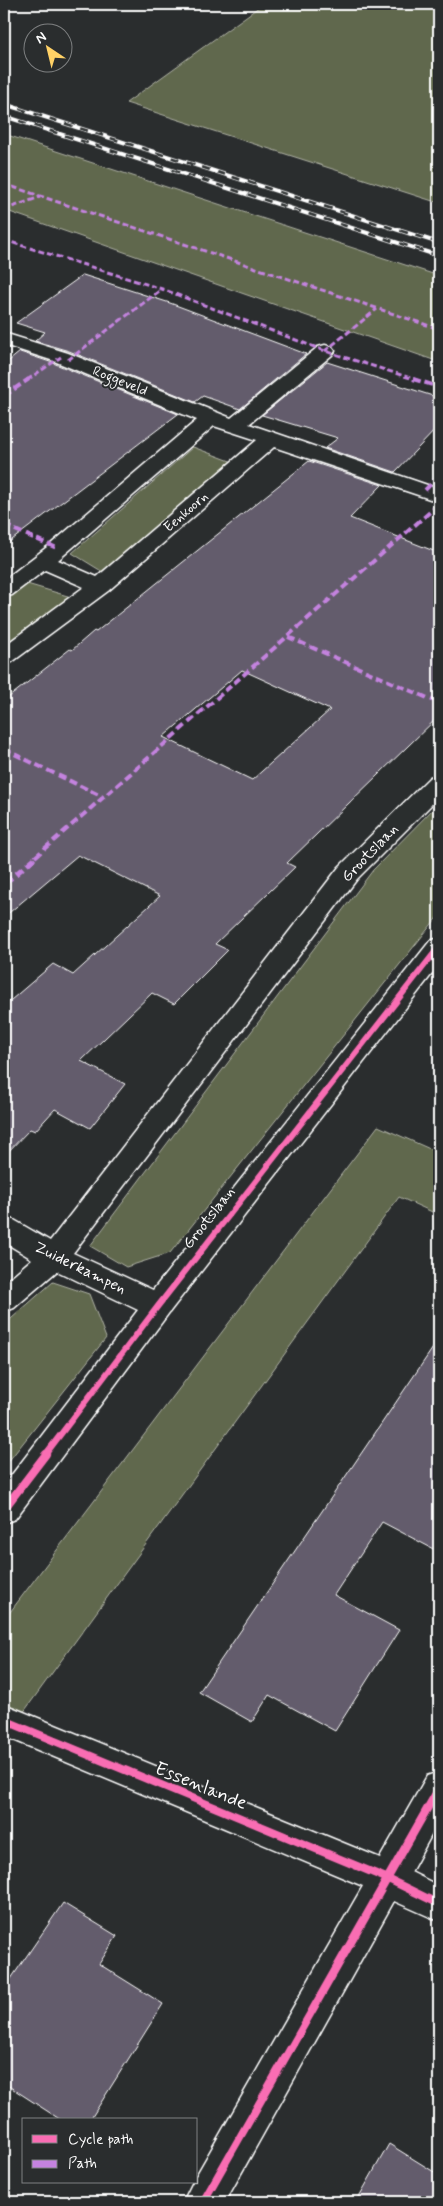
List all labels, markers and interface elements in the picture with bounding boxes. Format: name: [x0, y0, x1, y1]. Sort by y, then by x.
north arrow: [22, 22, 72, 72]
text: N: [32, 28, 50, 48]
street label: Roggeveld: [89, 362, 150, 402]
street label: Eenkoorn: [160, 488, 212, 536]
street label: Grootslaan: [337, 819, 403, 887]
street label: Grootslaan: [178, 1182, 240, 1254]
street label: Zuiderkampen: [31, 1237, 129, 1299]
street label: Essenlande: [151, 1756, 251, 1816]
legend: [22, 2118, 198, 2184]
text: Cycle path: [68, 2130, 133, 2150]
text: Path: [68, 2154, 97, 2174]

